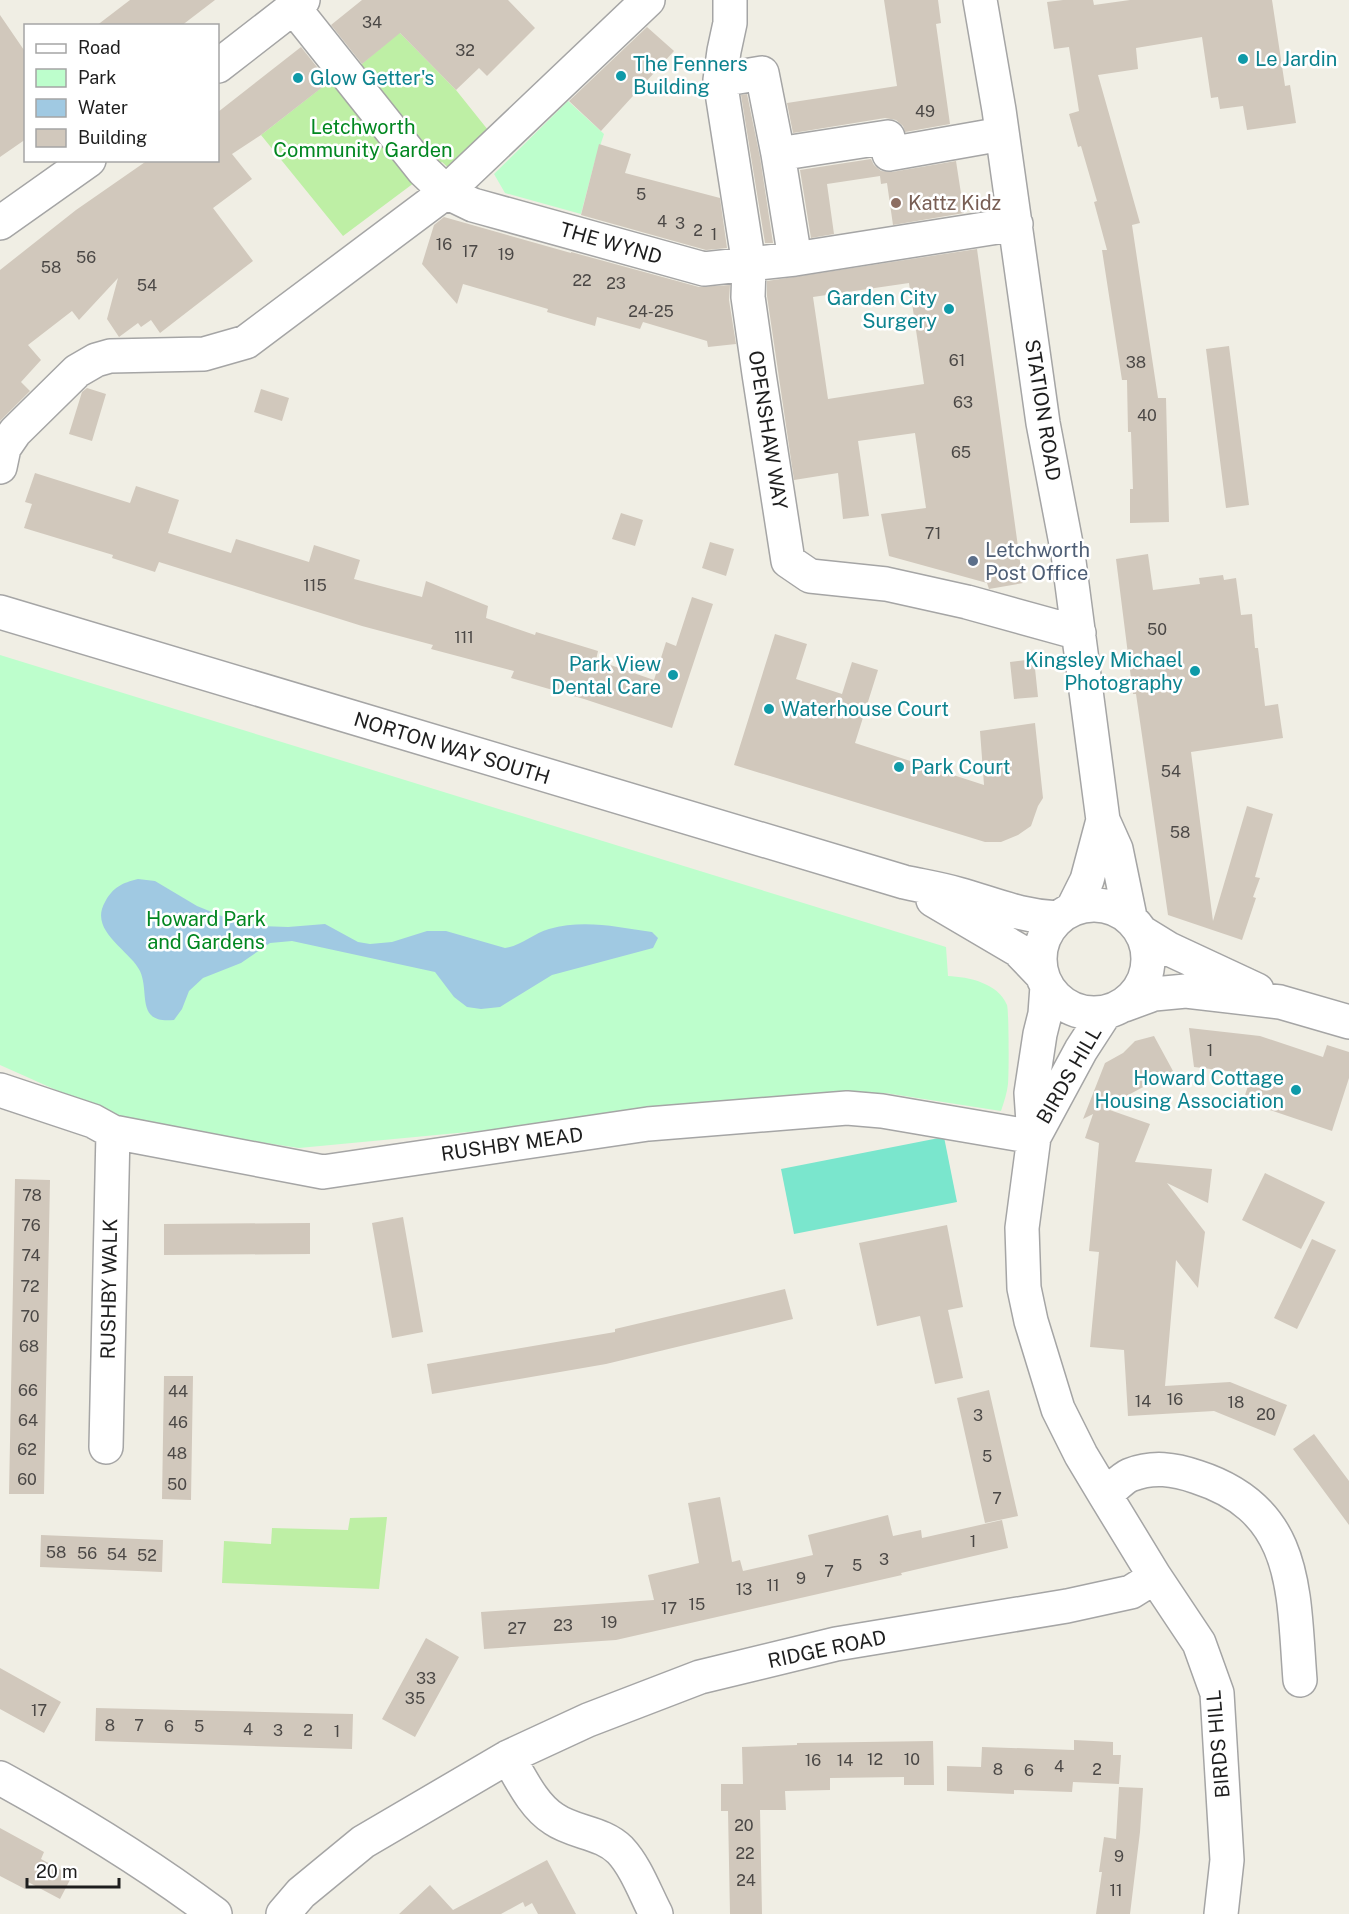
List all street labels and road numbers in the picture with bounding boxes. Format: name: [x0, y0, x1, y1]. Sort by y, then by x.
street label: THE WYND: [557, 217, 665, 269]
street label: STATION ROAD: [1020, 337, 1066, 483]
street label: OPENSHAW WAY: [744, 349, 792, 511]
street label: NORTON WAY SOUTH: [351, 707, 553, 789]
street label: BIRDS HILL: [1031, 1022, 1107, 1128]
street label: RUSHBY MEAD: [439, 1122, 585, 1166]
street label: RUSHBY WALK: [96, 1218, 122, 1360]
street label: RIDGE ROAD: [766, 1625, 888, 1673]
street label: BIRDS HILL: [1201, 1689, 1235, 1799]

